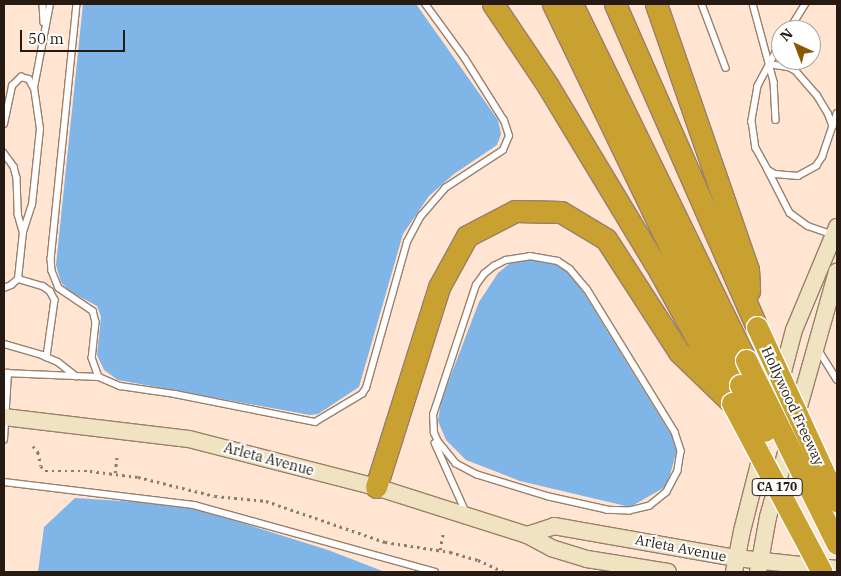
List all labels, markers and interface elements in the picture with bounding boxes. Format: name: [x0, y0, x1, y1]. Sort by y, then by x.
scale bar: [22, 20, 128, 52]
north arrow: [771, 20, 821, 70]
text: N: [776, 24, 797, 45]
text: 50 m: [28, 29, 64, 48]
street label: Hollywood Freeway: [758, 344, 828, 468]
street label: Arleta Avenue: [222, 439, 316, 479]
road number: CA 170: [751, 478, 803, 497]
street label: Arleta Avenue: [634, 531, 728, 565]

